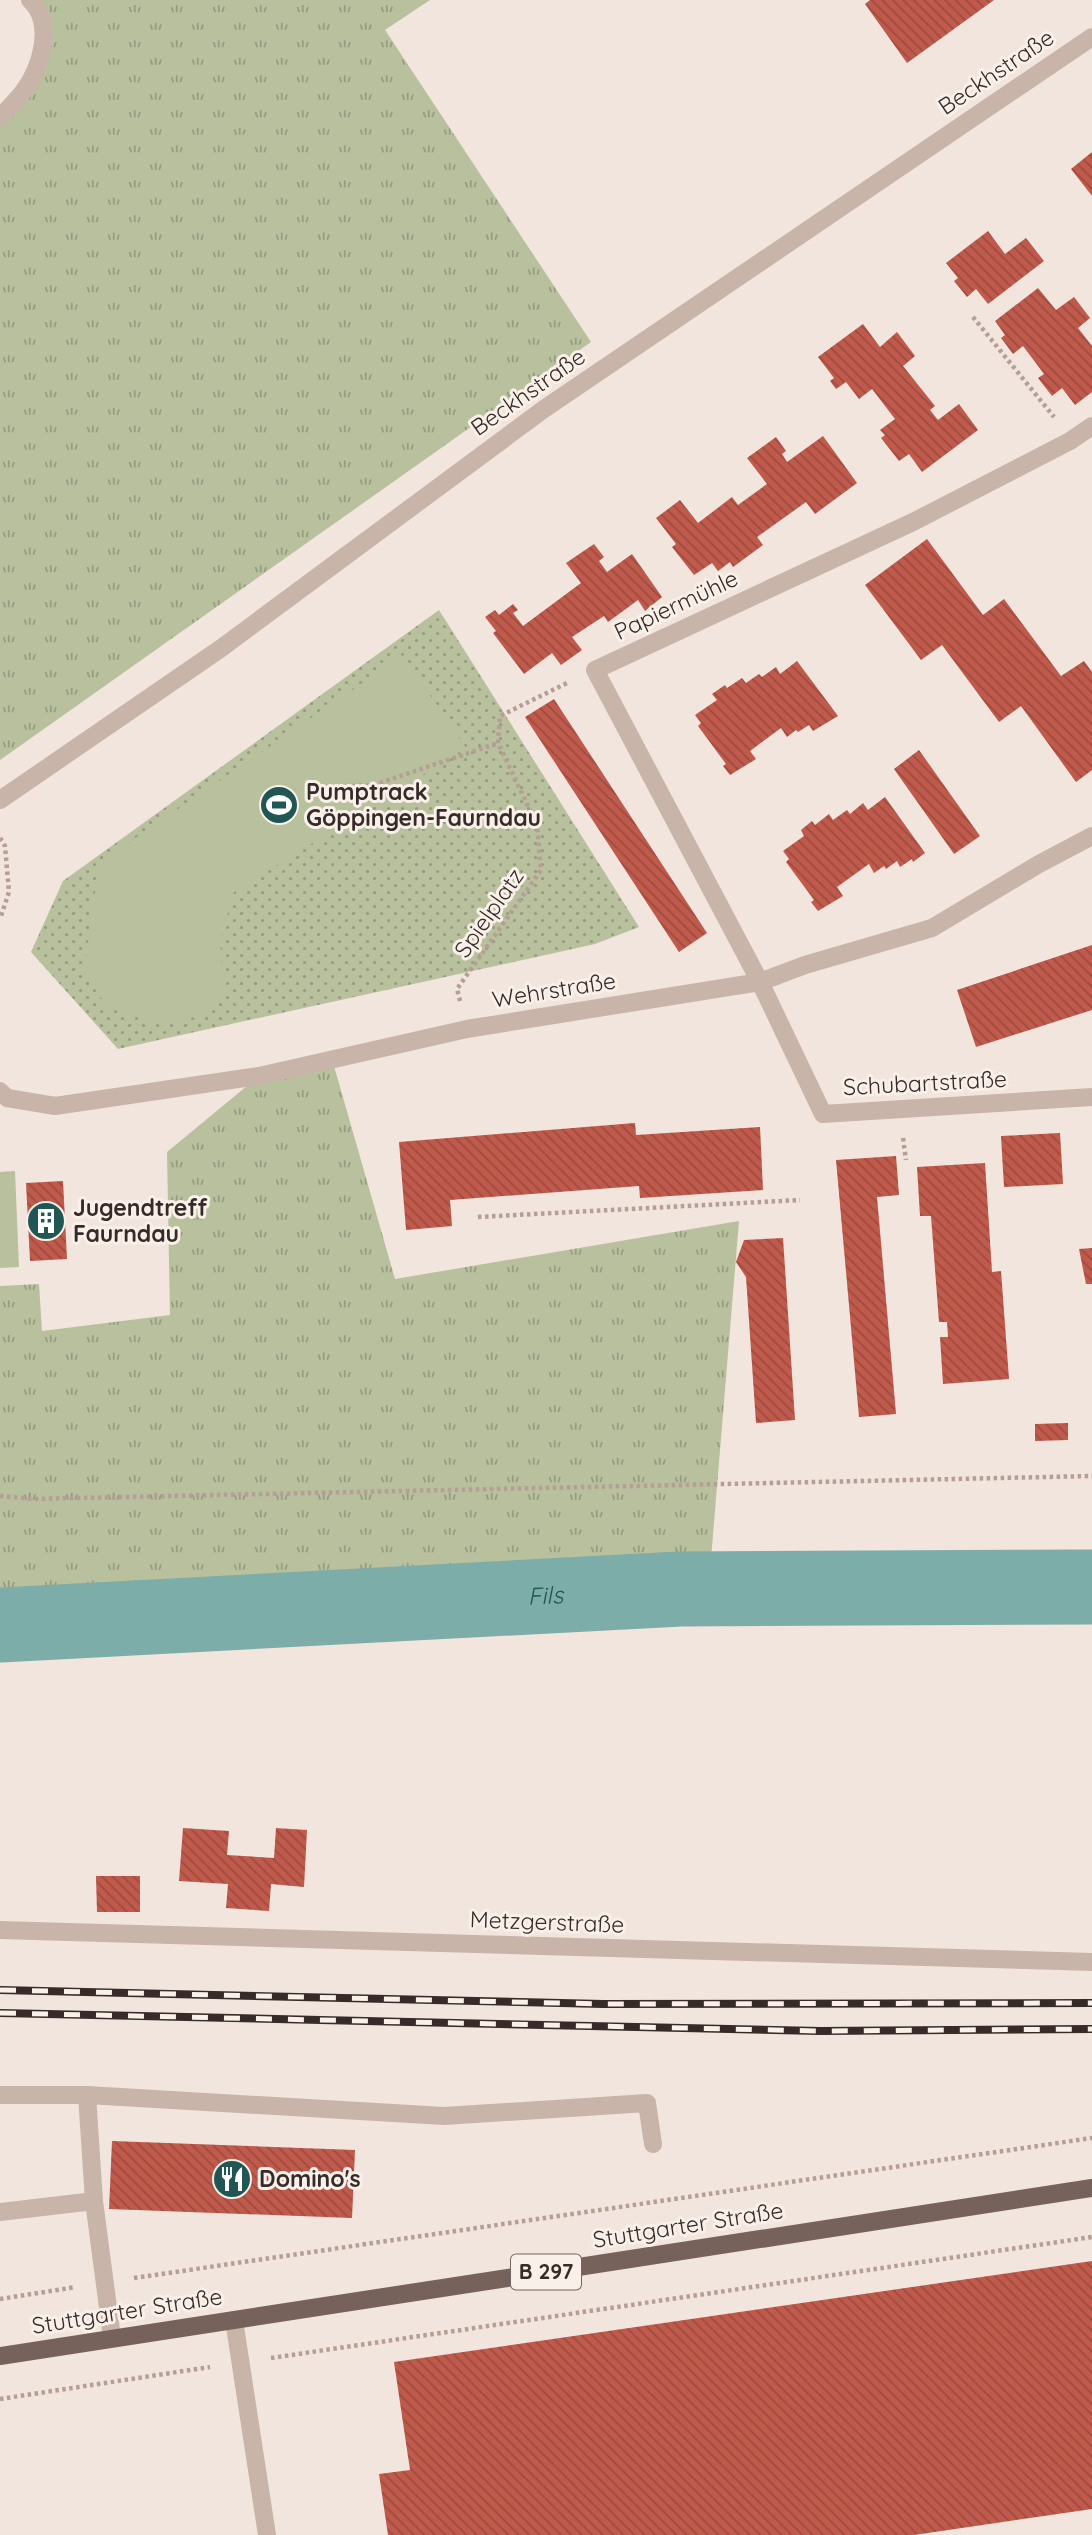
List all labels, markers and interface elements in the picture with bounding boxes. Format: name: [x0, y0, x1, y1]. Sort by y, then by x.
street label: Beckhstraße: [932, 22, 1059, 121]
street label: Beckhstraße: [465, 342, 591, 442]
street label: Papiermühle: [609, 563, 742, 646]
place label: Pumptrack Göppingen-Faurndau: [306, 777, 541, 832]
sports icon: Pumptrack Göppingen-Faurndau: [258, 784, 300, 826]
street label: Spielplatz: [447, 863, 530, 963]
street label: Wehrstraße: [490, 965, 618, 1014]
street label: Schubartstraße: [842, 1064, 1008, 1101]
place label: Jugendtreff Faurndau: [73, 1193, 207, 1248]
building icon: Jugendtreff Faurndau: [25, 1200, 67, 1242]
water label: Fils: [527, 1579, 565, 1611]
street label: Metzgerstraße: [469, 1904, 625, 1939]
restaurant icon: Domino's: [211, 2158, 253, 2200]
place label: Domino's: [259, 2164, 361, 2193]
street label: Stuttgarter Straße: [591, 2195, 785, 2254]
road number: B 297: [511, 2254, 581, 2290]
street label: Stuttgarter Straße: [30, 2281, 224, 2340]

